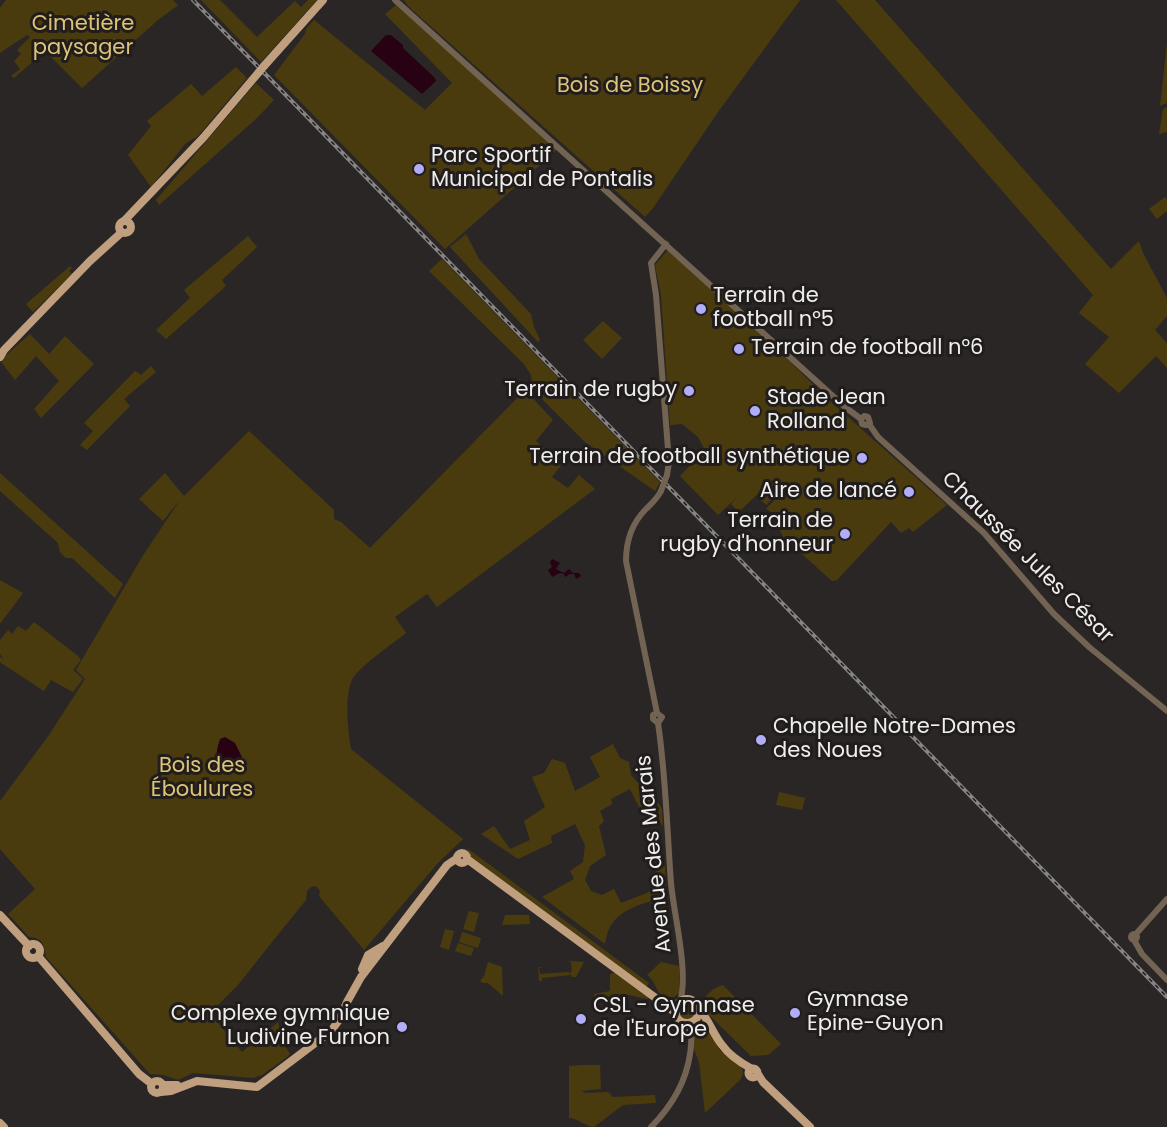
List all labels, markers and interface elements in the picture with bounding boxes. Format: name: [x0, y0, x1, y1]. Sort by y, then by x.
park label: Cimetière paysager: [32, 12, 134, 62]
park label: Bois de Boissy: [557, 74, 703, 100]
place label: Parc Sportif Municipal de Pontalis: [431, 144, 653, 194]
marker: Parc Sportif Municipal de Pontalis: [412, 162, 426, 176]
place label: Terrain de football n°5: [713, 284, 834, 334]
marker: Terrain de football n°5: [694, 302, 708, 316]
place label: Terrain de football n°6: [751, 336, 983, 362]
marker: Terrain de football n°6: [732, 342, 746, 356]
place label: Terrain de rugby: [504, 378, 677, 404]
marker: Terrain de rugby: [682, 384, 696, 398]
place label: Stade Jean Rolland: [767, 386, 886, 436]
marker: Stade Jean Rolland: [748, 404, 762, 418]
place label: Terrain de football synthétique: [529, 445, 850, 471]
marker: Terrain de football synthétique: [855, 451, 869, 465]
street label: Chaussée Jules César: [936, 467, 1118, 649]
place label: Aire de lancé: [760, 479, 897, 505]
marker: Aire de lancé: [902, 485, 916, 499]
place label: Terrain de rugby d'honneur: [660, 509, 833, 559]
marker: Terrain de rugby d'honneur: [838, 527, 852, 541]
place label: Chapelle Notre-Dames des Noues: [773, 715, 1016, 765]
marker: Chapelle Notre-Dames des Noues: [754, 733, 768, 747]
park label: Bois des Éboulures: [151, 754, 253, 804]
street label: Avenue des Marais: [632, 754, 678, 954]
place label: Gymnase Epine-Guyon: [807, 988, 944, 1038]
place label: CSL - Gymnase de l'Europe: [593, 994, 755, 1044]
place label: Complexe gymnique Ludivine Furnon: [171, 1002, 390, 1052]
marker: Gymnase Epine-Guyon: [788, 1006, 802, 1020]
marker: CSL - Gymnase de l'Europe: [574, 1012, 588, 1026]
marker: Complexe gymnique Ludivine Furnon: [395, 1020, 409, 1034]

